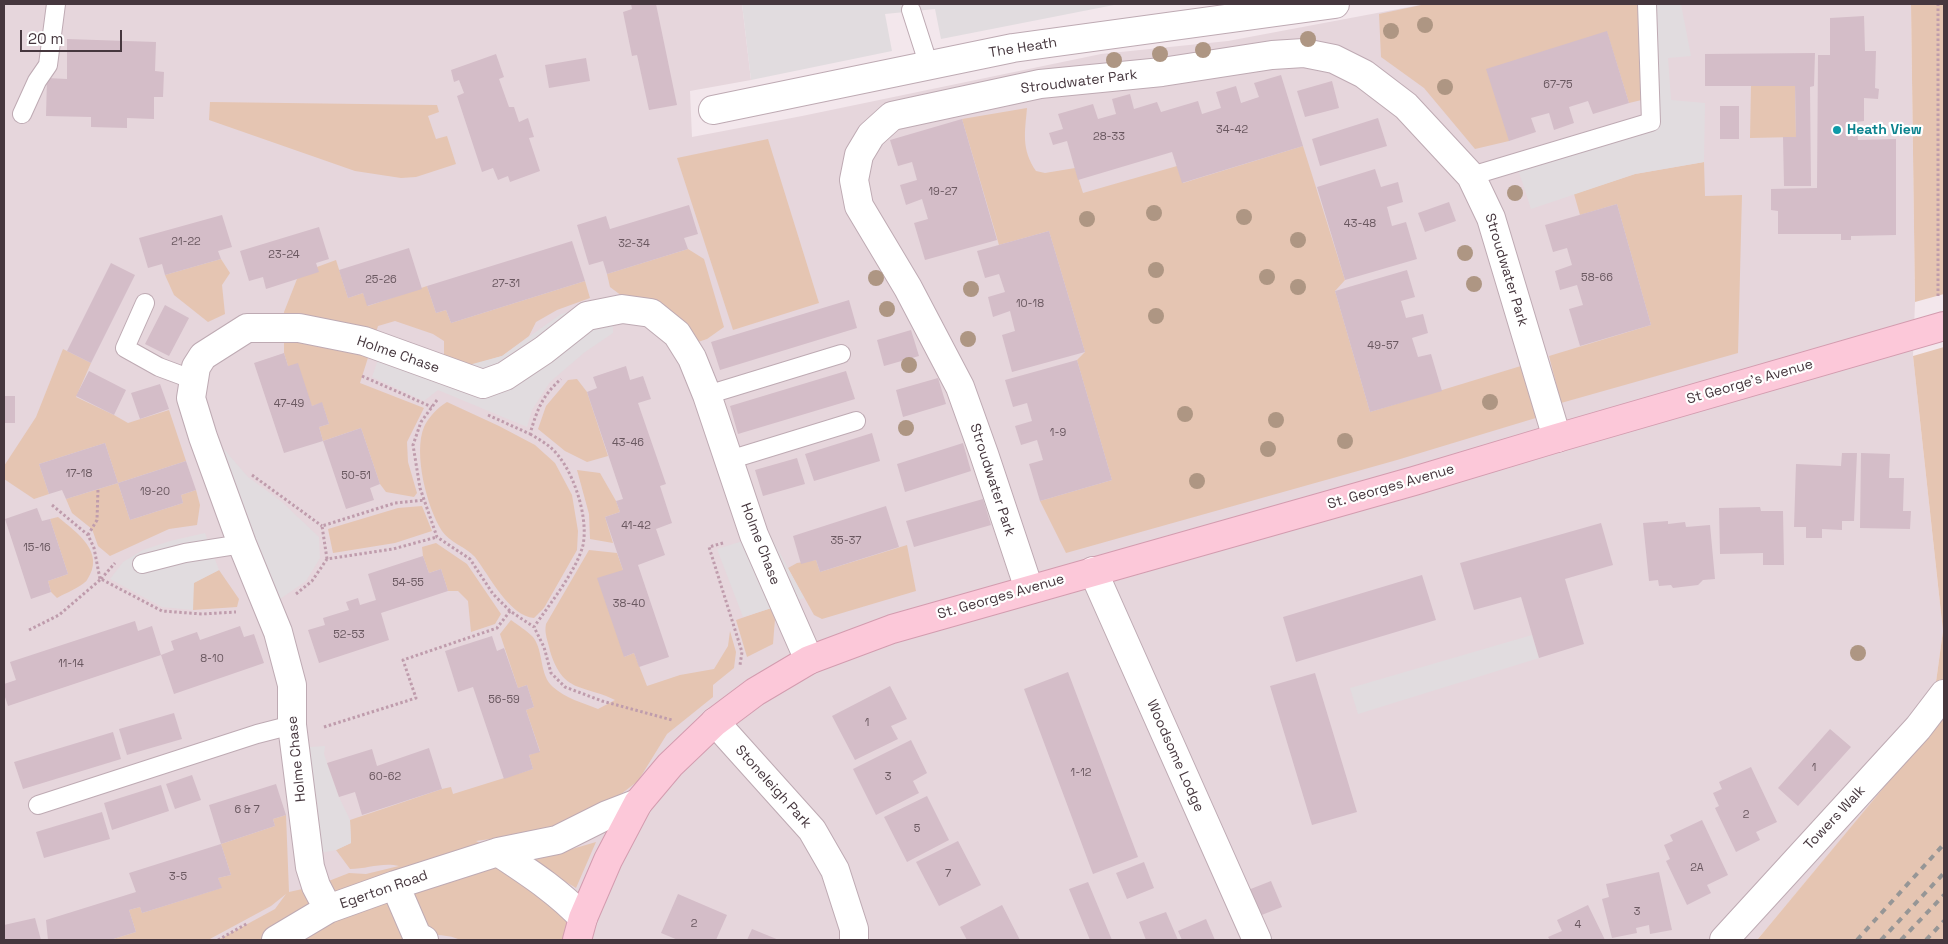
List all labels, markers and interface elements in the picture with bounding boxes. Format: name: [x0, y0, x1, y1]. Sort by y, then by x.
scale bar: [22, 20, 125, 52]
text: 20 m: [28, 29, 63, 48]
street label: The Heath: [988, 34, 1058, 62]
street label: Stroudwater Park: [1020, 67, 1138, 97]
house number: 67-75: [1543, 78, 1573, 92]
place label: Heath View: [1847, 122, 1922, 138]
house number: 34-42: [1216, 123, 1248, 137]
marker: Heath View: [1831, 124, 1843, 136]
house number: 28-33: [1093, 130, 1125, 144]
house number: 19-27: [928, 185, 958, 199]
street label: Stroudwater Park: [1481, 211, 1531, 329]
house number: 43-48: [1344, 217, 1376, 231]
house number: 21-22: [171, 235, 201, 249]
house number: 32-34: [618, 237, 650, 251]
house number: 23-24: [268, 248, 300, 262]
house number: 58-66: [1581, 271, 1613, 285]
house number: 25-26: [365, 273, 397, 287]
house number: 27-31: [492, 277, 520, 291]
house number: 10-18: [1016, 297, 1044, 311]
street label: Holme Chase: [354, 333, 442, 377]
house number: 49-57: [1367, 339, 1399, 353]
street label: St George’s Avenue: [1685, 356, 1815, 408]
house number: 47-49: [274, 397, 304, 411]
street label: Stroudwater Park: [966, 422, 1018, 538]
house number: 1-9: [1050, 426, 1066, 440]
house number: 43-46: [612, 436, 644, 450]
street label: St. Georges Avenue: [1326, 461, 1456, 513]
house number: 17-18: [66, 467, 92, 481]
house number: 50-51: [341, 469, 371, 483]
house number: 19-20: [140, 485, 170, 499]
street label: Holme Chase: [737, 501, 783, 587]
house number: 41-42: [621, 519, 651, 533]
house number: 35-37: [830, 534, 862, 548]
house number: 15-16: [23, 541, 51, 555]
street label: St. Georges Avenue: [936, 571, 1066, 623]
house number: 54-55: [392, 576, 424, 590]
house number: 38-40: [613, 597, 645, 611]
house number: 52-53: [333, 628, 365, 642]
house number: 8-10: [200, 652, 224, 666]
house number: 11-14: [58, 657, 84, 671]
house number: 56-59: [488, 693, 520, 707]
street label: Woodsome Lodge: [1143, 697, 1207, 815]
street label: Holme Chase: [284, 715, 310, 803]
house number: 1: [865, 716, 869, 730]
street label: Stoneleigh Park: [731, 742, 815, 832]
house number: 1: [1812, 761, 1816, 775]
house number: 1-12: [1071, 766, 1091, 780]
house number: 60-62: [369, 770, 401, 784]
house number: 3: [885, 770, 891, 784]
street label: Towers Walk: [1801, 782, 1869, 854]
house number: 6 & 7: [234, 803, 260, 817]
house number: 2: [1743, 808, 1749, 822]
house number: 5: [914, 822, 920, 836]
house number: 2A: [1690, 861, 1704, 875]
street label: Egerton Road: [338, 867, 430, 913]
house number: 7: [945, 867, 951, 881]
house number: 3-5: [169, 870, 187, 884]
house number: 3: [1634, 905, 1640, 919]
house number: 2: [691, 917, 697, 931]
house number: 4: [1575, 918, 1581, 932]

